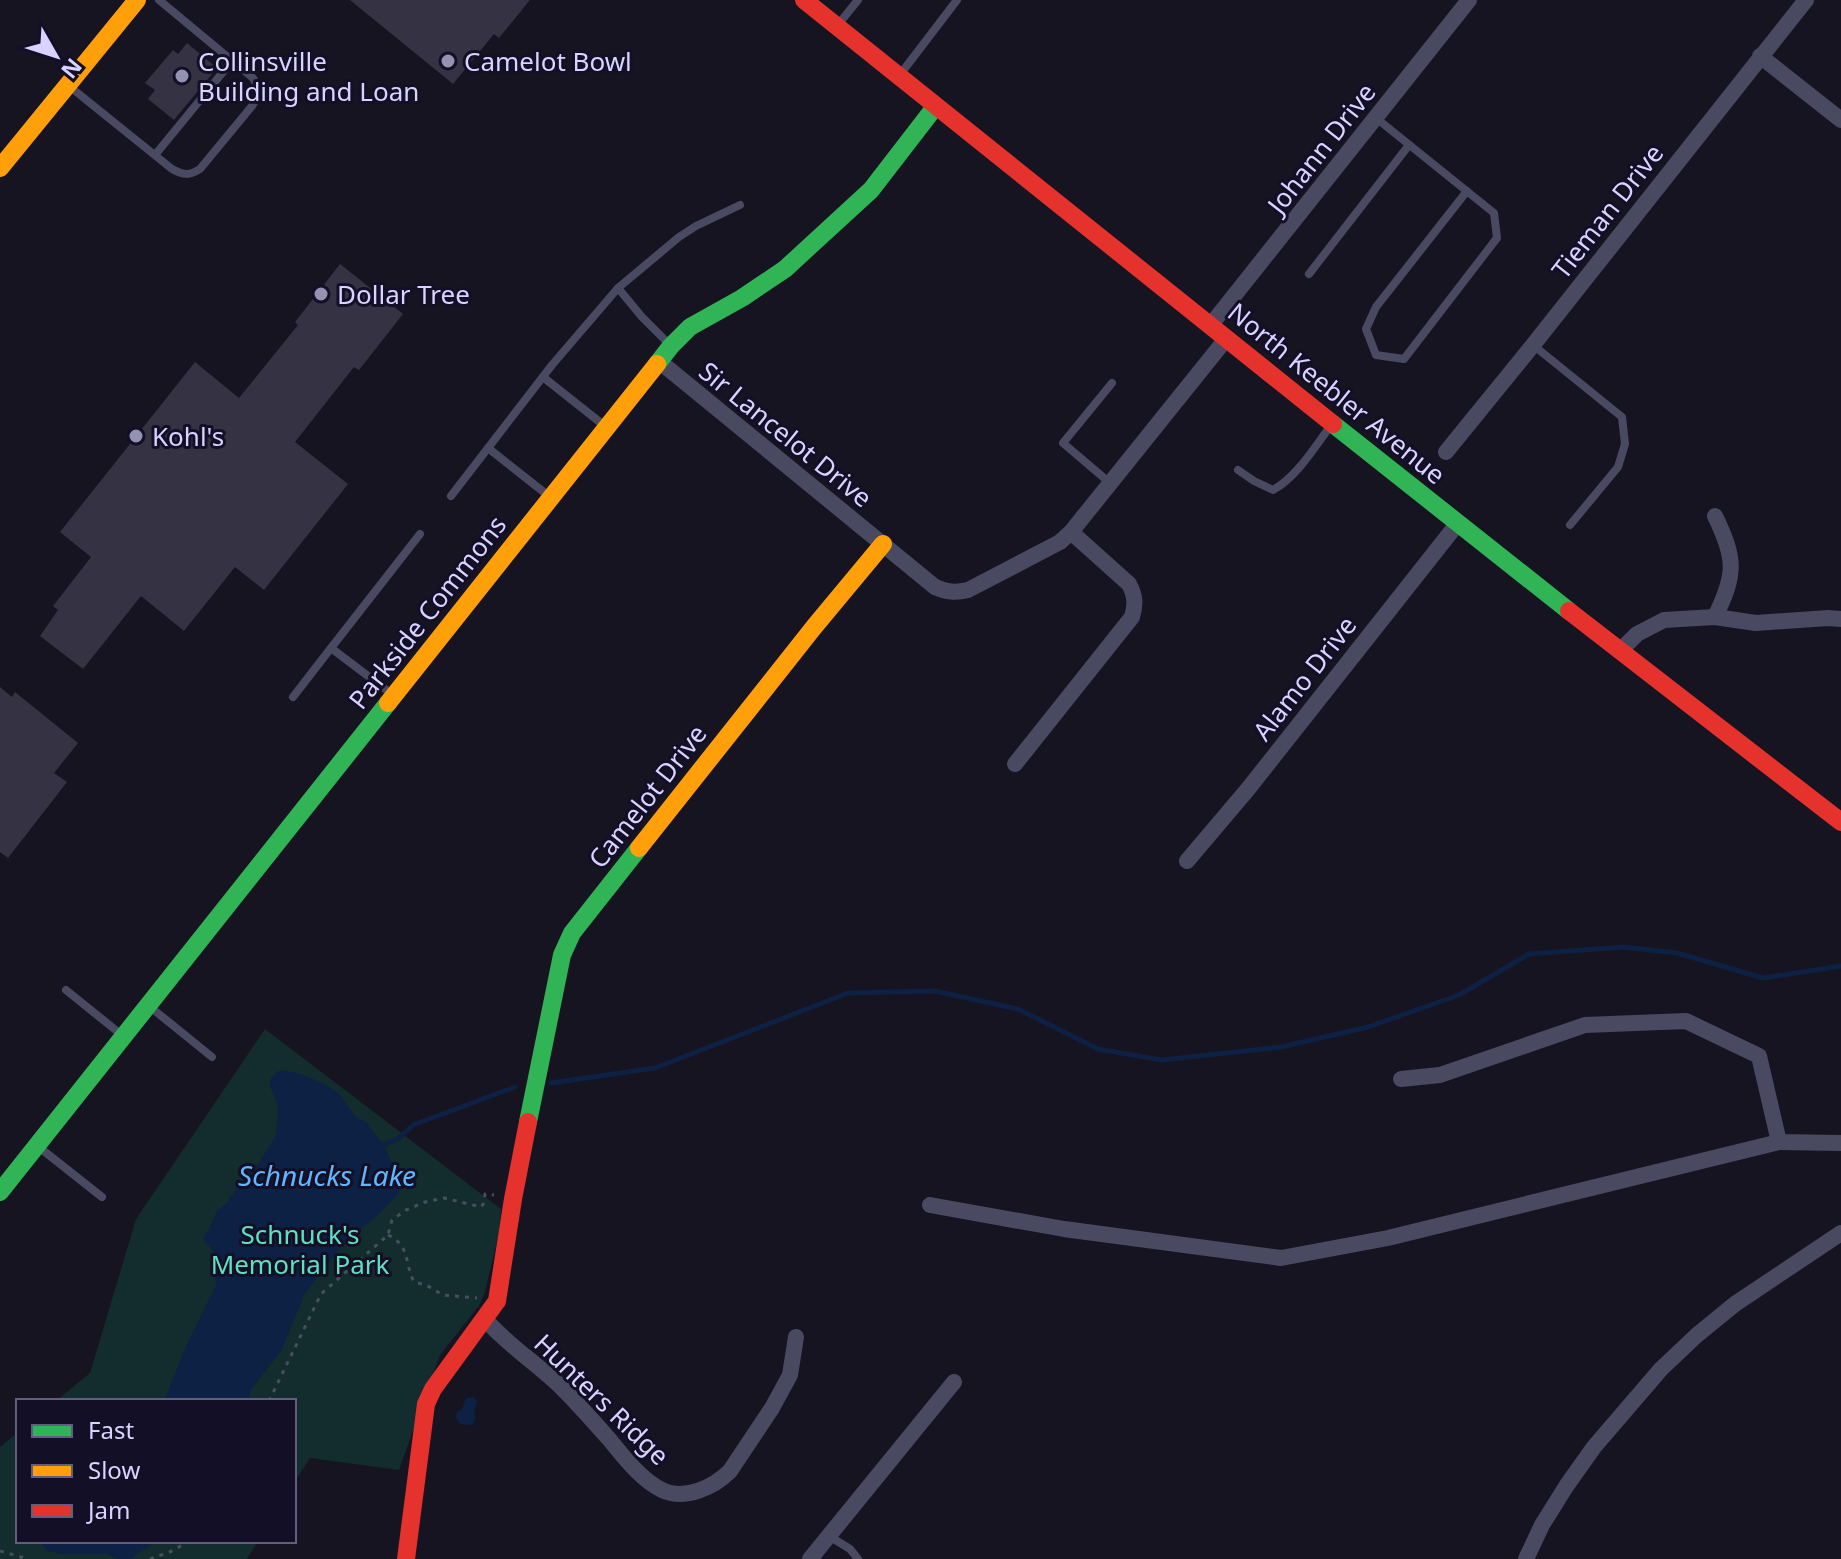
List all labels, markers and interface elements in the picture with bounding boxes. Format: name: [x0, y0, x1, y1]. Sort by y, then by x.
north arrow: [16, 16, 96, 96]
place label: Collinsville Building and Loan: [198, 43, 419, 109]
place label: Camelot Bowl: [464, 43, 632, 79]
marker: Camelot Bowl: [439, 52, 457, 70]
text: N: [55, 53, 90, 86]
marker: Collinsville Building and Loan: [173, 67, 191, 85]
street label: Johann Drive: [1257, 75, 1383, 223]
street label: Tieman Drive: [1543, 136, 1671, 286]
place label: Dollar Tree: [337, 276, 470, 312]
marker: Dollar Tree: [312, 285, 330, 303]
street label: North Keebler Avenue: [1221, 294, 1453, 492]
street label: Sir Lancelot Drive: [692, 353, 880, 515]
place label: Kohl's: [152, 418, 224, 454]
marker: Kohl's: [127, 427, 145, 445]
street label: Parkside Commons: [340, 508, 514, 716]
street label: Alamo Drive: [1244, 608, 1364, 748]
street label: Camelot Drive: [580, 717, 714, 875]
water label: Schnucks Lake: [238, 1156, 416, 1194]
park label: Schnuck's Memorial Park: [211, 1216, 389, 1282]
street label: Hunters Ridge: [527, 1325, 677, 1473]
legend: [16, 1399, 296, 1543]
text: Fast: [88, 1413, 134, 1446]
text: Slow: [88, 1453, 140, 1486]
text: Jam: [86, 1493, 130, 1526]

